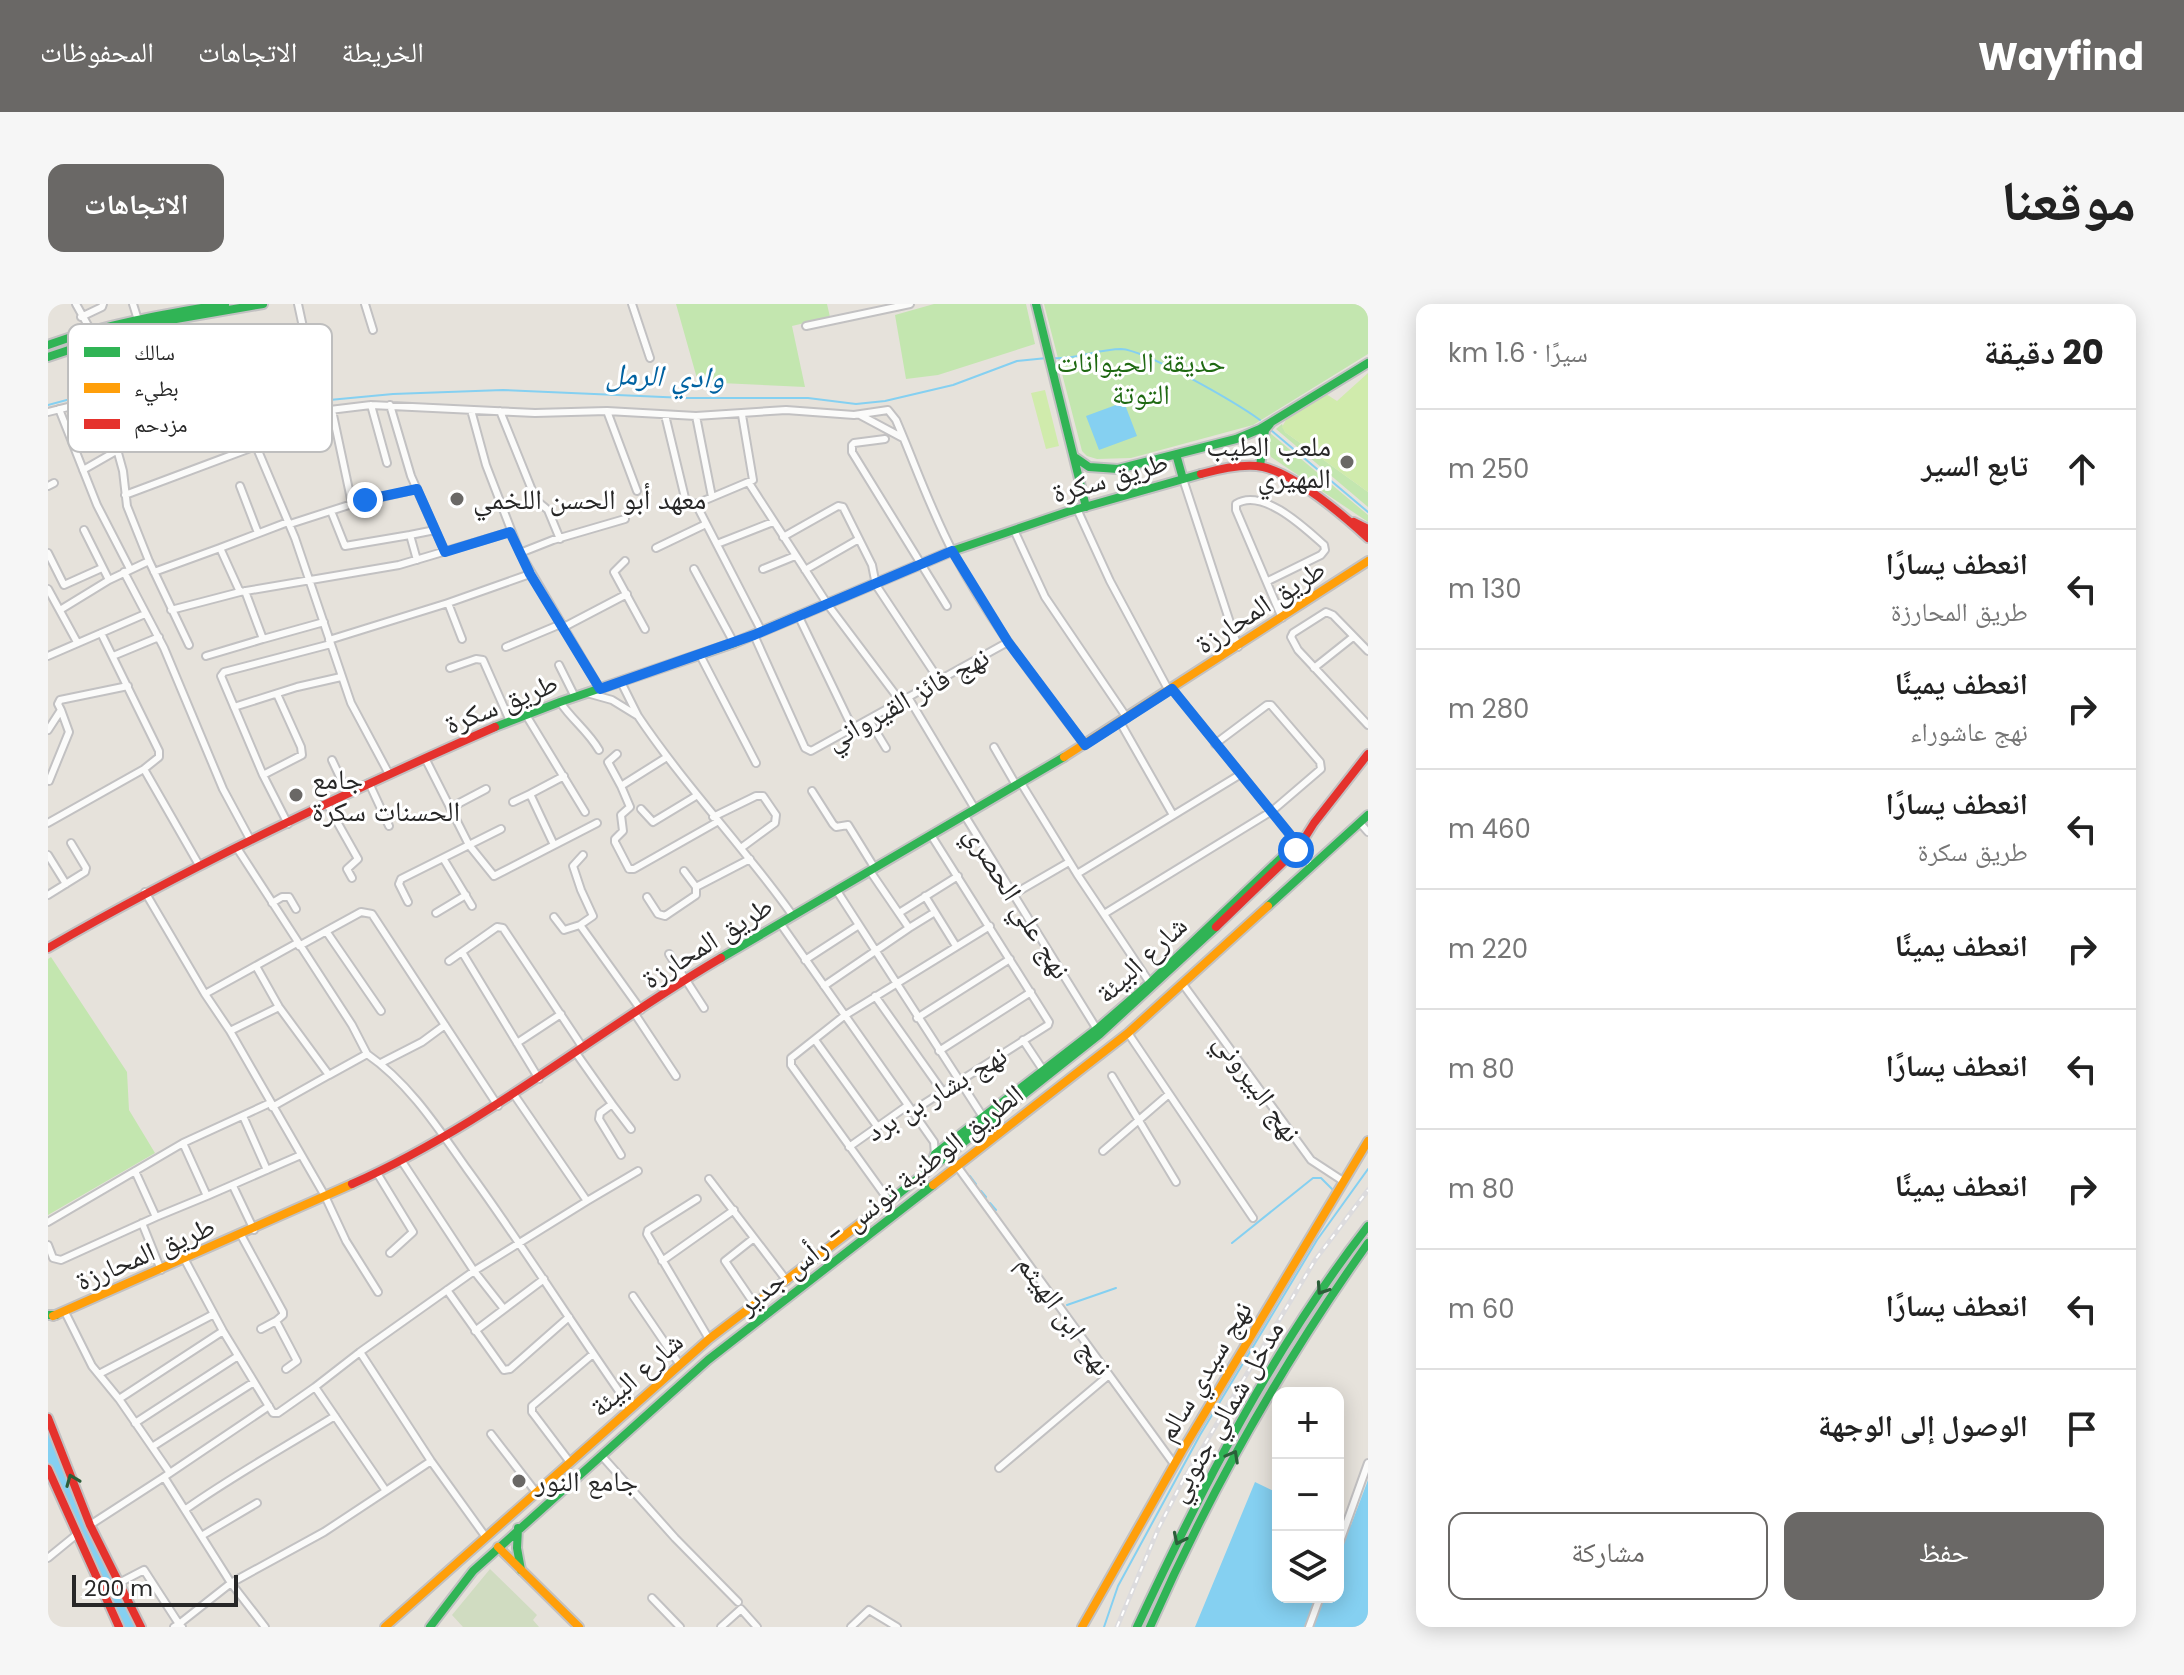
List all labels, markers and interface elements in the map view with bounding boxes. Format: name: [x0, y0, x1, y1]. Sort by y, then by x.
text: Wayfind: [1978, 30, 2144, 83]
text: المحفوظات: [40, 33, 154, 72]
text: الاتجاهات: [198, 33, 297, 72]
text: الخريطة: [341, 33, 424, 72]
text: موقعنا: [2001, 162, 2136, 241]
button: الاتجاهات: [48, 164, 224, 252]
legend: [68, 324, 332, 452]
text: 20 دقيقة: [1984, 328, 2104, 376]
text: سيرًا · 1.6 km: [1448, 335, 1588, 371]
text: سالك: [134, 337, 175, 368]
park label: حديقة الحيوانات التوتة: [1056, 343, 1226, 414]
water label: وادي الرمل: [605, 352, 725, 402]
text: بطيء: [134, 373, 179, 406]
text: مزدحم: [134, 409, 188, 440]
place label: ملعب الطيب المهيري: [1206, 427, 1331, 501]
street label: طريق سكرة: [1048, 442, 1173, 513]
text: تابع السير: [1922, 444, 2028, 487]
icon: ahead: [2060, 447, 2104, 491]
text: 250 m: [1448, 451, 1529, 487]
marker: ملعب الطيب المهيري: [1338, 453, 1356, 471]
place label: معهد أبو الحسن اللخمي: [473, 480, 706, 522]
route end: [347, 482, 383, 518]
marker: معهد أبو الحسن اللخمي: [448, 490, 466, 508]
text: انعطف يسارًا: [1886, 542, 2028, 585]
street label: طريق المحارزة: [1188, 550, 1333, 663]
icon: left: [2060, 567, 2104, 611]
text: 130 m: [1448, 571, 1522, 607]
text: طريق المحارزة: [1891, 594, 2028, 630]
street label: نهج فائز القيرواني: [818, 637, 998, 762]
text: انعطف يمينًا: [1894, 662, 2028, 705]
street label: طريق سكرة: [439, 663, 564, 744]
icon: right: [2060, 687, 2104, 731]
text: 280 m: [1448, 691, 1529, 727]
text: نهج عاشوراء: [1910, 714, 2028, 750]
place label: جامع الحسنات سكرة: [312, 760, 460, 831]
text: انعطف يسارًا: [1886, 782, 2028, 825]
marker: جامع الحسنات سكرة: [287, 786, 305, 804]
icon: left: [2060, 807, 2104, 851]
text: 460 m: [1448, 811, 1531, 847]
street label: نهج علي الحصري: [952, 818, 1080, 988]
route start: [1278, 832, 1314, 868]
text: طريق سكرة: [1918, 834, 2028, 870]
street label: طريق المحارزة: [634, 887, 780, 998]
street label: شارع البيئة: [1087, 907, 1196, 1012]
text: انعطف يمينًا: [1894, 924, 2028, 967]
icon: right: [2060, 927, 2104, 971]
text: 220 m: [1448, 931, 1528, 967]
street label: نهج البيروني: [1202, 1025, 1311, 1152]
street label: نهج بشار بن برد: [858, 1036, 1014, 1151]
text: انعطف يسارًا: [1886, 1044, 2028, 1087]
icon: left: [2060, 1047, 2104, 1091]
text: 80 m: [1448, 1051, 1514, 1087]
street label: الطريق الوطنية تونس - رأس جدير: [728, 1075, 1032, 1324]
text: انعطف يمينًا: [1894, 1164, 2028, 1207]
icon: right: [2060, 1167, 2104, 1211]
text: 80 m: [1448, 1171, 1514, 1207]
street label: طريق المحارزة: [70, 1207, 221, 1300]
street label: نهج ابن الهيثم: [1007, 1247, 1122, 1384]
one-way arrow: [1317, 1280, 1332, 1295]
text: انعطف يسارًا: [1886, 1284, 2028, 1327]
icon: left: [2060, 1287, 2104, 1331]
text: 60 m: [1448, 1291, 1515, 1327]
street label: نهج سيدي سالم: [1147, 1294, 1264, 1450]
street label: مدخل شمالي جنوبي: [1158, 1313, 1296, 1511]
street label: شارع البيئة: [581, 1323, 692, 1426]
map controls: [1272, 1387, 1344, 1603]
button: +: [1272, 1387, 1344, 1459]
text: الوصول إلى الوجهة: [1818, 1404, 2028, 1447]
icon: arrive: [2060, 1407, 2104, 1451]
one-way arrow: [1224, 1450, 1239, 1465]
button: −: [1272, 1459, 1344, 1531]
place label: جامع النور: [534, 1462, 638, 1501]
marker: جامع النور: [510, 1472, 528, 1490]
one-way arrow: [65, 1474, 82, 1488]
button: مشاركة: [1448, 1512, 1768, 1600]
button: حفظ: [1784, 1512, 2104, 1600]
one-way arrow: [1173, 1530, 1188, 1545]
button: layers: [1272, 1531, 1344, 1603]
scale bar: [72, 1571, 238, 1607]
text: 200 m: [84, 1573, 153, 1604]

